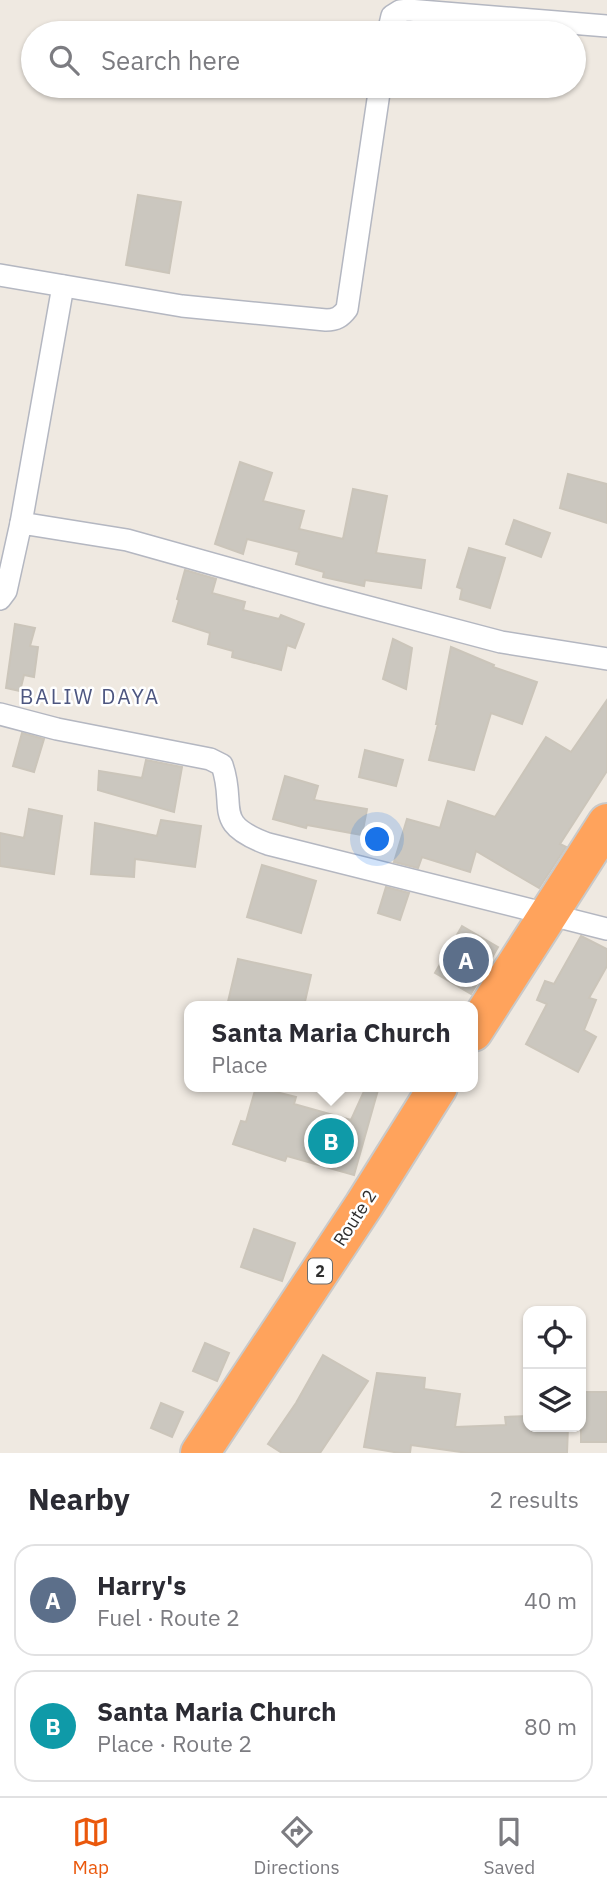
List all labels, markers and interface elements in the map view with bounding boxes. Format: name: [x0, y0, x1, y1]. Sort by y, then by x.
search box: [21, 21, 586, 98]
icon: search: [45, 41, 83, 79]
text: Search here: [101, 43, 240, 77]
district label: BALIW DAYA: [20, 682, 160, 710]
your location: [360, 822, 394, 856]
pin: A: [443, 934, 489, 986]
popup: [184, 1001, 478, 1092]
text: Santa Maria Church: [211, 1015, 451, 1049]
text: Place: [211, 1049, 268, 1079]
pin: B: [308, 1115, 354, 1167]
street label: Route 2: [328, 1185, 381, 1250]
road number: 2: [308, 1259, 332, 1284]
map controls: [523, 1306, 586, 1432]
button: locate: [523, 1306, 586, 1369]
button: layers: [523, 1369, 586, 1432]
text: Nearby: [28, 1479, 130, 1518]
text: 2 results: [489, 1484, 579, 1514]
text: Harry's: [97, 1568, 186, 1602]
text: A: [45, 1585, 61, 1615]
text: 40 m: [524, 1585, 577, 1615]
text: Fuel · Route 2: [97, 1602, 240, 1632]
text: Santa Maria Church: [97, 1694, 337, 1728]
text: B: [45, 1711, 61, 1741]
text: 80 m: [524, 1711, 577, 1741]
text: Place · Route 2: [97, 1728, 252, 1758]
tab: Map: [72, 1813, 110, 1879]
tab: Directions: [253, 1813, 340, 1879]
tab: Saved: [484, 1813, 535, 1879]

